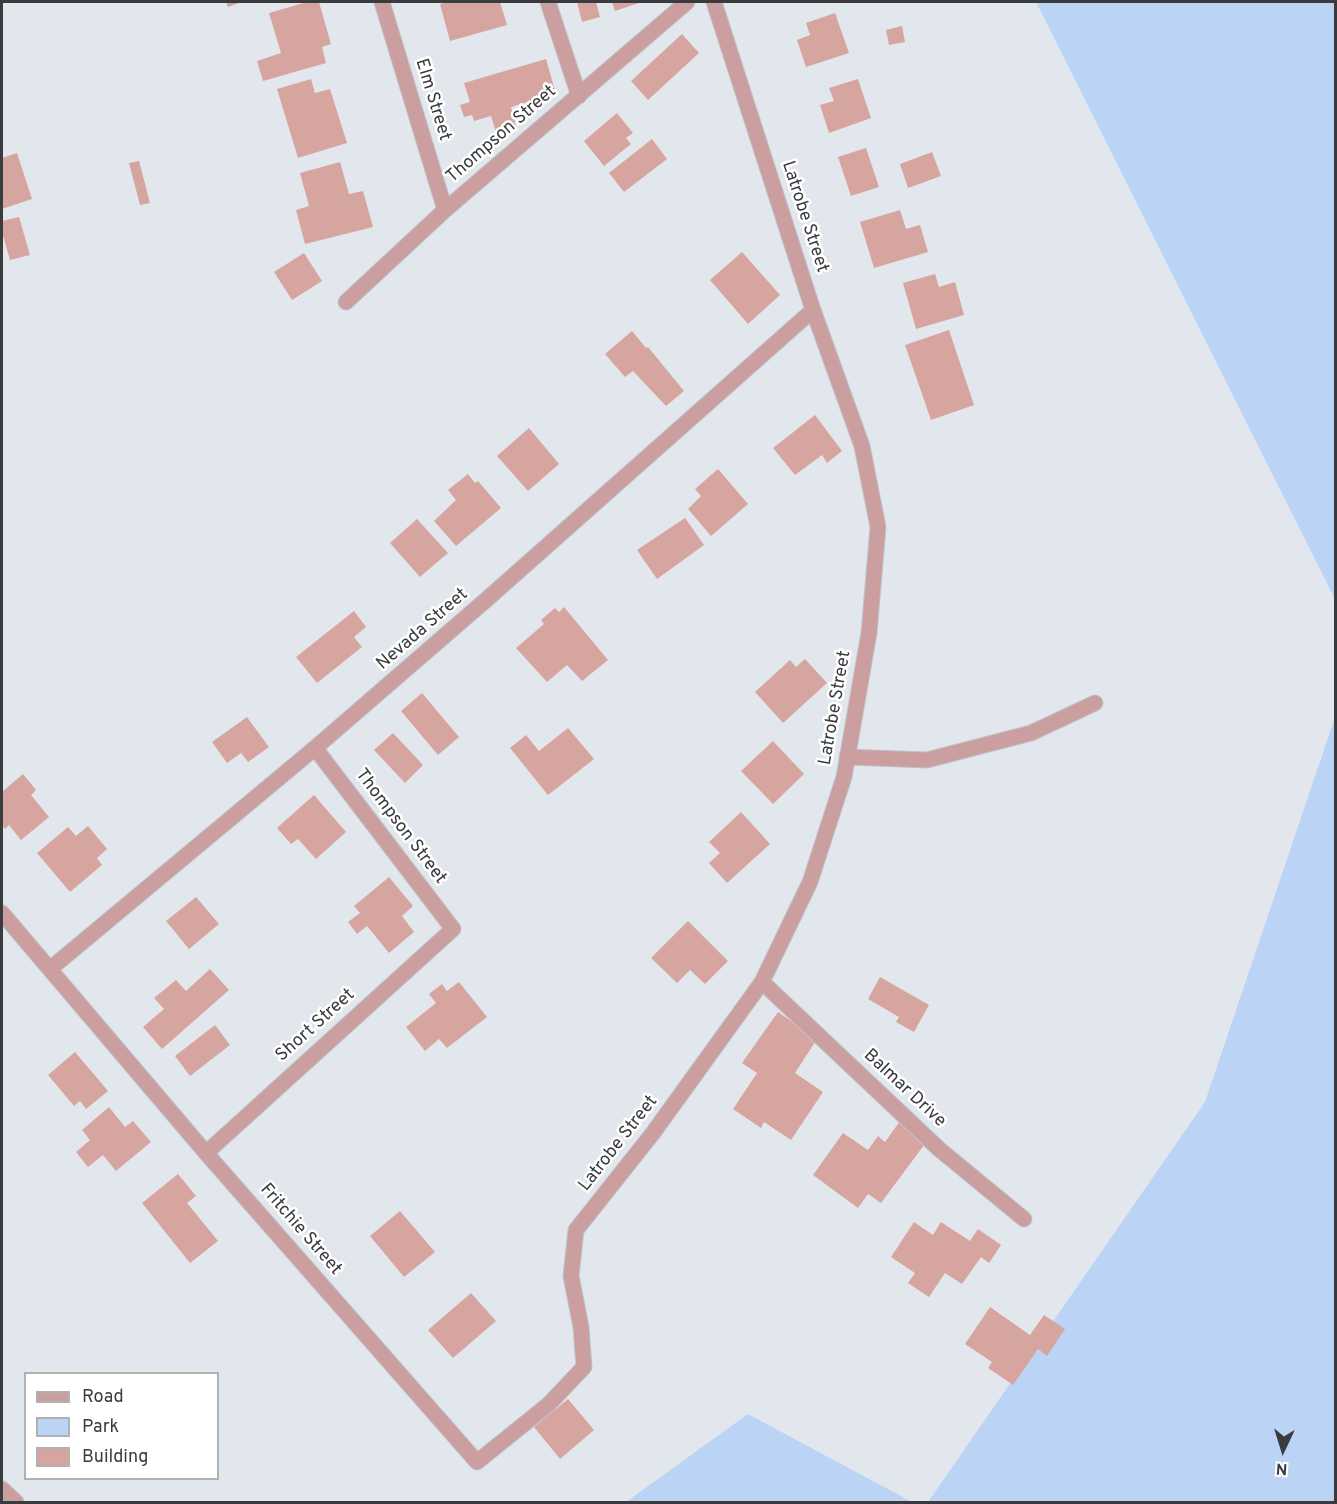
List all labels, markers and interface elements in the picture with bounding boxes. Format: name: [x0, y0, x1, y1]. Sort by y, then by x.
street label: Elm Street: [409, 56, 455, 144]
street label: Thompson Street: [443, 81, 561, 189]
street label: Latrobe Street: [776, 159, 832, 275]
street label: Nevada Street: [373, 584, 473, 676]
street label: Latrobe Street: [815, 649, 857, 767]
street label: Thompson Street: [350, 765, 450, 889]
street label: Short Street: [272, 985, 360, 1067]
street label: Balmar Drive: [858, 1045, 950, 1133]
street label: Latrobe Street: [575, 1092, 663, 1196]
street label: Fritchie Street: [254, 1180, 346, 1280]
legend: [24, 1372, 219, 1480]
text: Road: [82, 1386, 124, 1409]
text: Park: [82, 1416, 119, 1439]
north arrow: [1253, 1420, 1313, 1480]
text: Building: [82, 1446, 148, 1469]
text: N: [1275, 1458, 1288, 1478]

